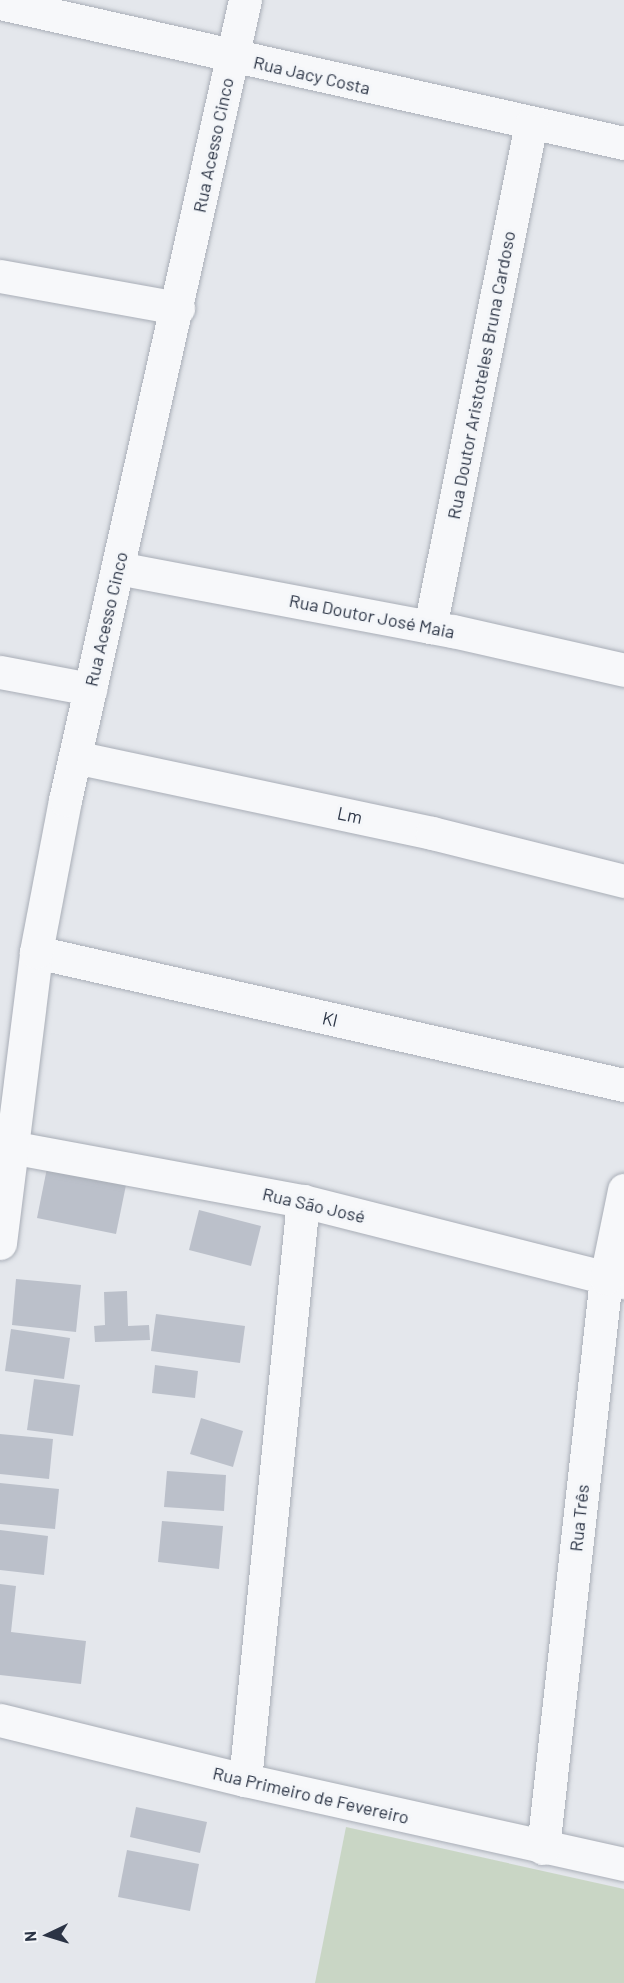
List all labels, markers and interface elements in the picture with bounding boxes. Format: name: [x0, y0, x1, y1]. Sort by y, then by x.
street label: Rua Jacy Costa: [251, 51, 373, 99]
street label: Rua Acesso Cinco: [188, 75, 238, 215]
street label: Rua Doutor Aristoteles Bruna Cardoso: [442, 229, 520, 521]
street label: Rua Acesso Cinco: [80, 550, 132, 688]
street label: Rua Doutor José Maia: [287, 589, 457, 643]
street label: Lm: [335, 802, 365, 828]
street label: Kl: [320, 1007, 340, 1031]
street label: Rua São José: [260, 1183, 368, 1227]
street label: Rua Três: [565, 1483, 593, 1553]
street label: Rua Primeiro de Fevereiro: [211, 1762, 411, 1828]
north arrow: [18, 1905, 78, 1965]
text: N: [20, 1930, 39, 1942]

